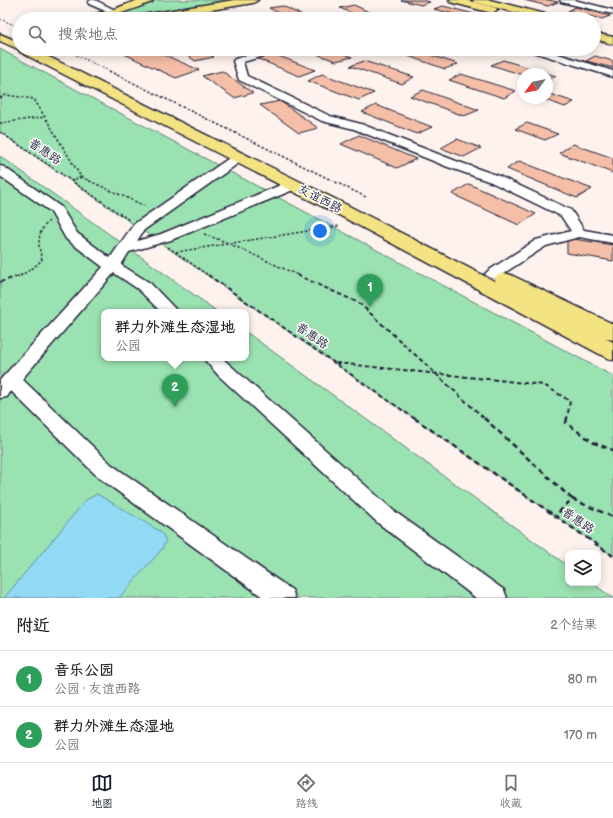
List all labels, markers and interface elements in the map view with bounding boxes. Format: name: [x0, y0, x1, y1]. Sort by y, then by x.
search box: [12, 12, 601, 56]
icon: search: [26, 23, 48, 45]
text: 搜索地点: [58, 25, 118, 44]
north arrow: [517, 68, 553, 104]
street label: 普惠路: [26, 136, 64, 168]
street label: 友谊西路: [295, 181, 345, 217]
your location: [310, 221, 330, 241]
pin: 1: [357, 274, 383, 307]
popup: [101, 309, 249, 361]
text: 群力外滩生态湿地: [115, 318, 235, 337]
street label: 普惠路: [293, 320, 331, 352]
text: 公园: [115, 338, 141, 354]
pin: 2: [162, 374, 188, 407]
street label: 普惠路: [559, 505, 597, 537]
map controls: [565, 550, 601, 586]
button: layers: [565, 550, 601, 586]
text: 附近: [16, 616, 50, 636]
text: 2个结果: [550, 617, 597, 633]
text: 音乐公园: [54, 661, 114, 680]
text: 1: [26, 671, 32, 687]
text: 80 m: [568, 671, 597, 687]
text: 公园 · 友谊西路: [54, 681, 140, 697]
text: 群力外滩生态湿地: [54, 717, 174, 736]
text: 2: [25, 727, 33, 743]
text: 170 m: [564, 727, 597, 743]
text: 公园: [54, 737, 80, 753]
tab: 地图: [91, 772, 113, 810]
tab: 路线: [295, 772, 317, 810]
tab: 收藏: [500, 772, 522, 810]

